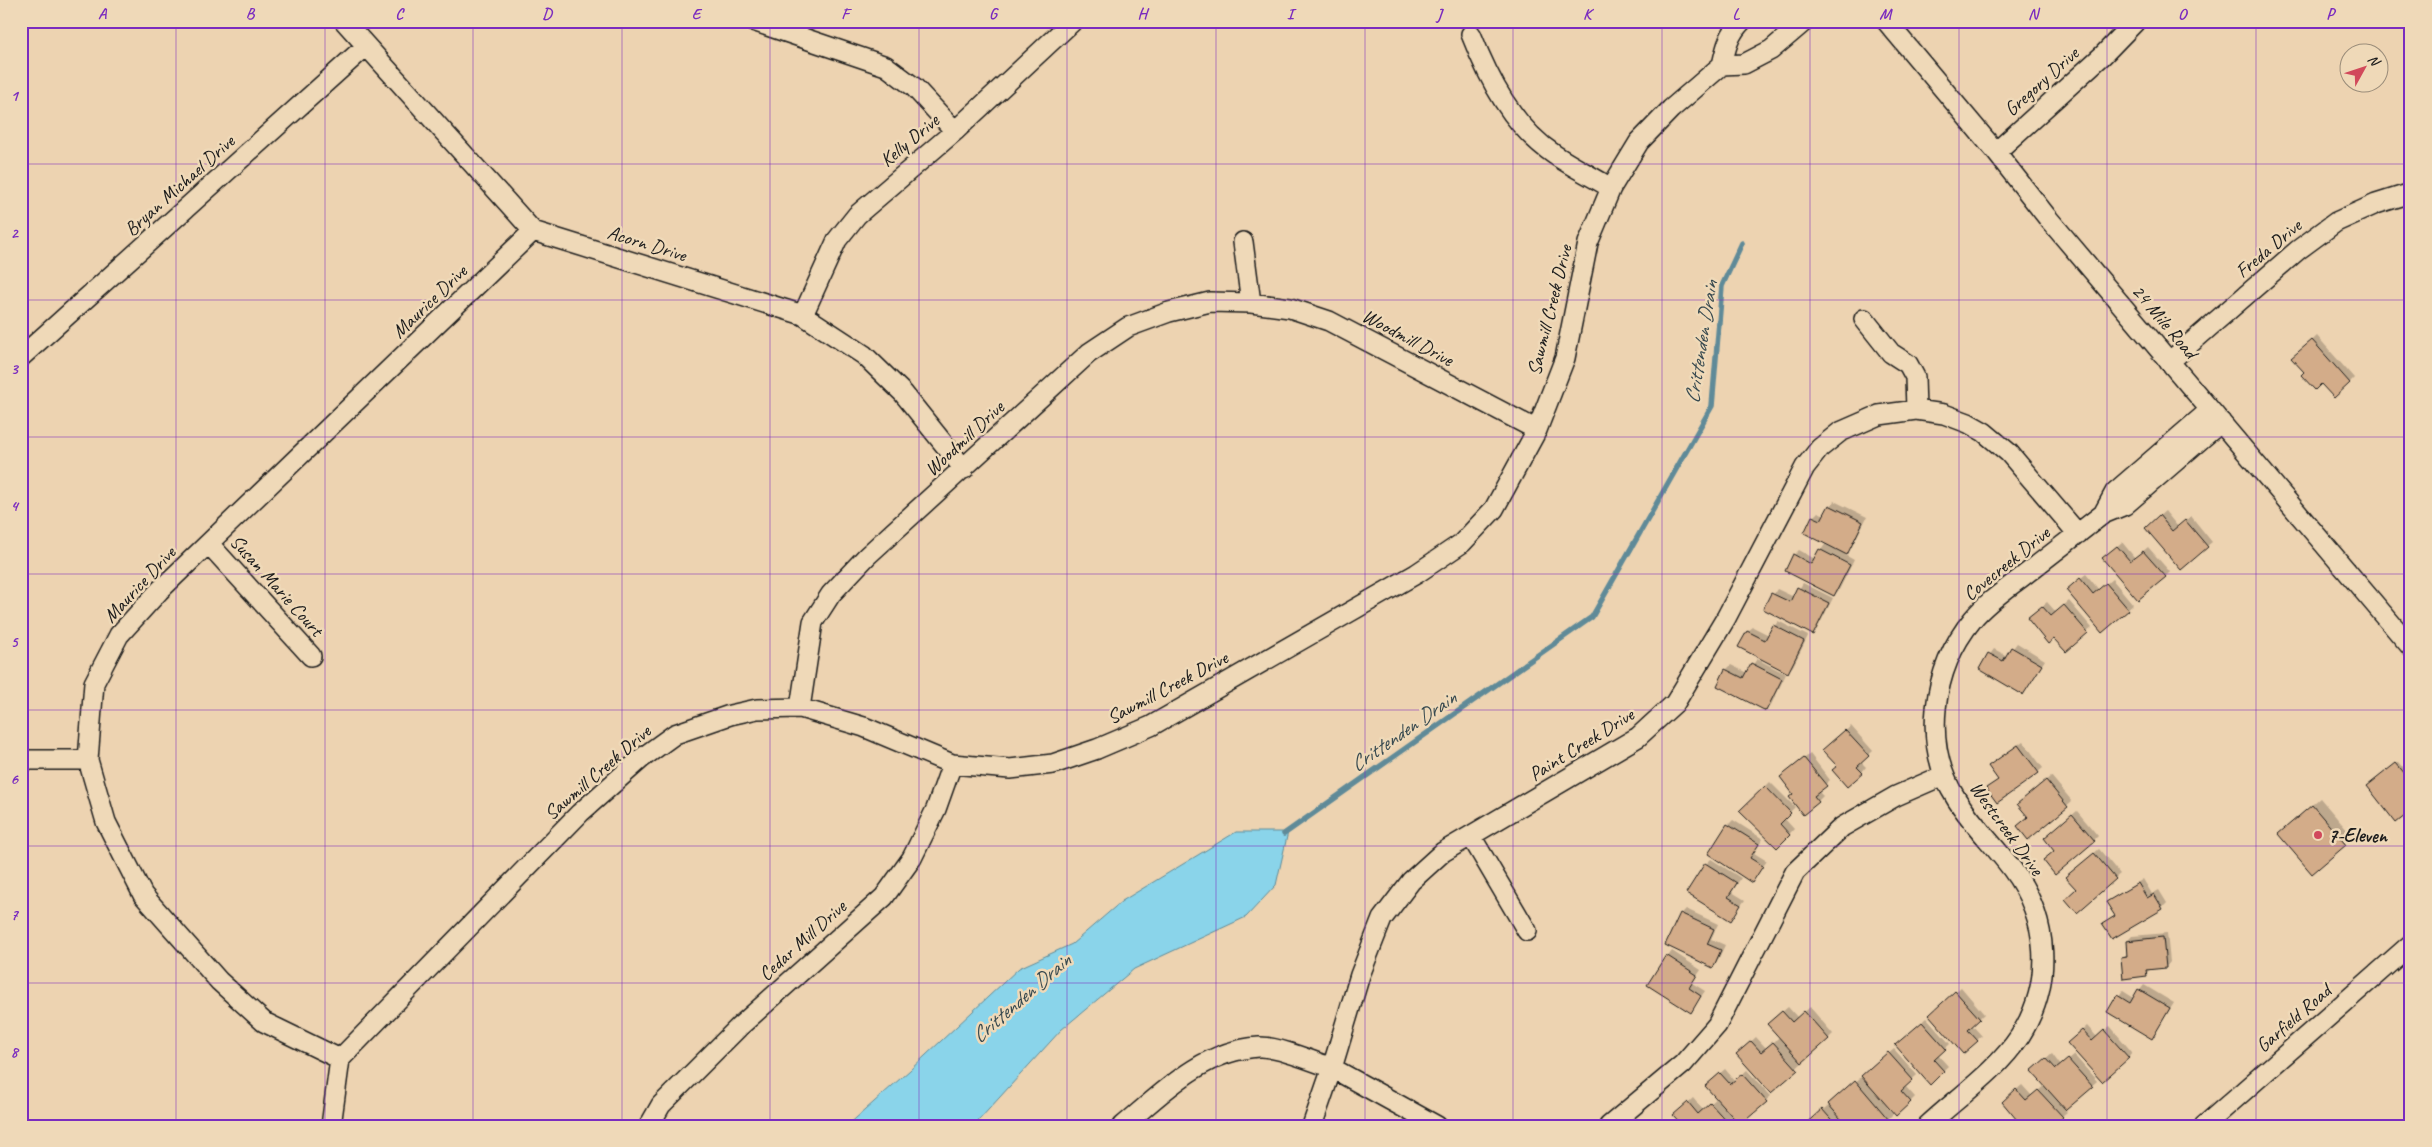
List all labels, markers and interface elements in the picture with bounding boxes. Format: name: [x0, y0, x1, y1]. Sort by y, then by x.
text: A: [98, 4, 108, 24]
text: B: [246, 4, 256, 24]
text: C: [395, 4, 405, 24]
text: D: [542, 4, 553, 24]
text: E: [692, 4, 703, 24]
text: F: [841, 4, 852, 24]
text: G: [989, 4, 999, 24]
text: H: [1137, 4, 1149, 24]
text: I: [1287, 4, 1297, 24]
text: J: [1435, 4, 1444, 24]
text: K: [1583, 4, 1595, 24]
text: L: [1733, 4, 1741, 24]
text: M: [1879, 4, 1893, 24]
text: N: [2028, 4, 2041, 24]
text: O: [2178, 4, 2188, 24]
text: P: [2326, 4, 2336, 24]
street label: Gregory Drive: [1999, 40, 2085, 121]
north arrow: [2340, 42, 2390, 92]
text: N: [2364, 51, 2384, 71]
text: 1: [10, 86, 19, 106]
street label: Kelly Drive: [874, 107, 945, 172]
street label: Bryan Michael Drive: [119, 128, 241, 242]
street label: Freda Drive: [2230, 212, 2308, 283]
street label: Acorn Drive: [604, 220, 691, 268]
text: 2: [10, 223, 19, 243]
street label: Sawmill Creek Drive: [1521, 241, 1578, 378]
street label: Maurice Drive: [386, 258, 473, 344]
water label: Crittenden Drain: [1678, 277, 1724, 405]
street label: 24 Mile Road: [2126, 279, 2205, 366]
street label: Woodmill Drive: [1358, 303, 1459, 373]
text: 3: [10, 359, 19, 379]
street label: Woodmill Drive: [919, 394, 1010, 481]
text: 4: [10, 496, 19, 516]
street label: Covecreek Drive: [1958, 520, 2056, 606]
street label: Susan Marie Court: [224, 529, 330, 643]
street label: Maurice Drive: [98, 540, 182, 628]
text: 5: [11, 632, 20, 652]
street label: Sawmill Creek Drive: [1102, 644, 1233, 730]
water label: Crittenden Drain: [1345, 684, 1462, 777]
street label: Paint Creek Drive: [1524, 701, 1640, 787]
street label: Sawmill Creek Drive: [539, 718, 657, 826]
text: 6: [10, 769, 19, 789]
street label: Westcreek Drive: [1964, 776, 2050, 881]
place label: 7-Eleven: [2328, 823, 2389, 848]
marker: 7-Eleven: [2312, 829, 2324, 841]
street label: Cedar Mill Drive: [753, 894, 852, 986]
text: 7: [10, 905, 19, 925]
water label: Crittenden Drain: [966, 947, 1077, 1048]
street label: Garfield Road: [2251, 977, 2338, 1058]
text: 8: [10, 1042, 19, 1062]

